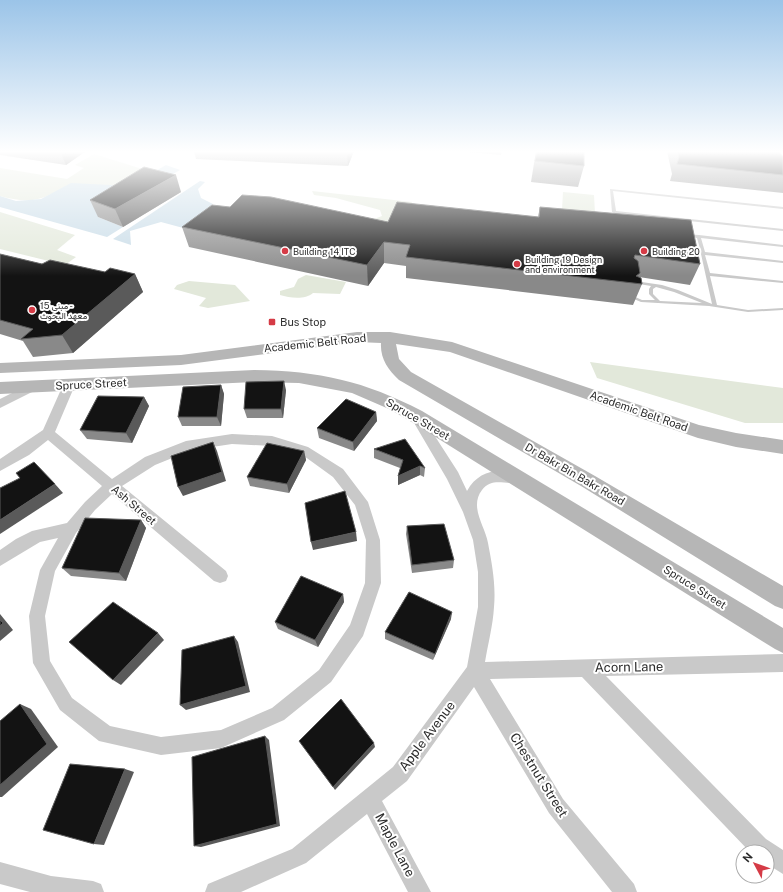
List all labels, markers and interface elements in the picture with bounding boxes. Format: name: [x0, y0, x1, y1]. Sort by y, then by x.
marker: Building 14 ITC: [280, 246, 290, 256]
place label: Building 14 ITC: [293, 246, 355, 257]
marker: Building 20: [639, 246, 649, 256]
place label: Building 20: [652, 246, 700, 257]
place label: Building 19 Design and environment: [525, 254, 602, 275]
marker: Building 19 Design and environment: [512, 259, 522, 269]
place label: مبنى 15 - معهد البحوث: [40, 300, 87, 322]
marker: مبنى 15 - معهد البحوث: [27, 305, 37, 315]
place label: Bus Stop: [280, 316, 326, 328]
marker: Bus Stop: [267, 317, 277, 327]
street label: Academic Belt Road: [263, 332, 367, 354]
street label: Spruce Street: [55, 376, 127, 392]
street label: Academic Belt Road: [588, 389, 690, 433]
street label: Spruce Street: [384, 396, 452, 442]
street label: Dr Bakr Bin Bakr Road: [523, 441, 627, 507]
street label: Ash Street: [109, 483, 159, 527]
street label: Spruce Street: [661, 563, 729, 611]
street label: Acorn Lane: [595, 659, 663, 675]
street label: Apple Avenue: [396, 698, 458, 774]
street label: Chestnut Street: [507, 730, 571, 820]
street label: Maple Lane: [372, 811, 418, 879]
north arrow: [735, 844, 775, 884]
text: N: [740, 850, 755, 865]

